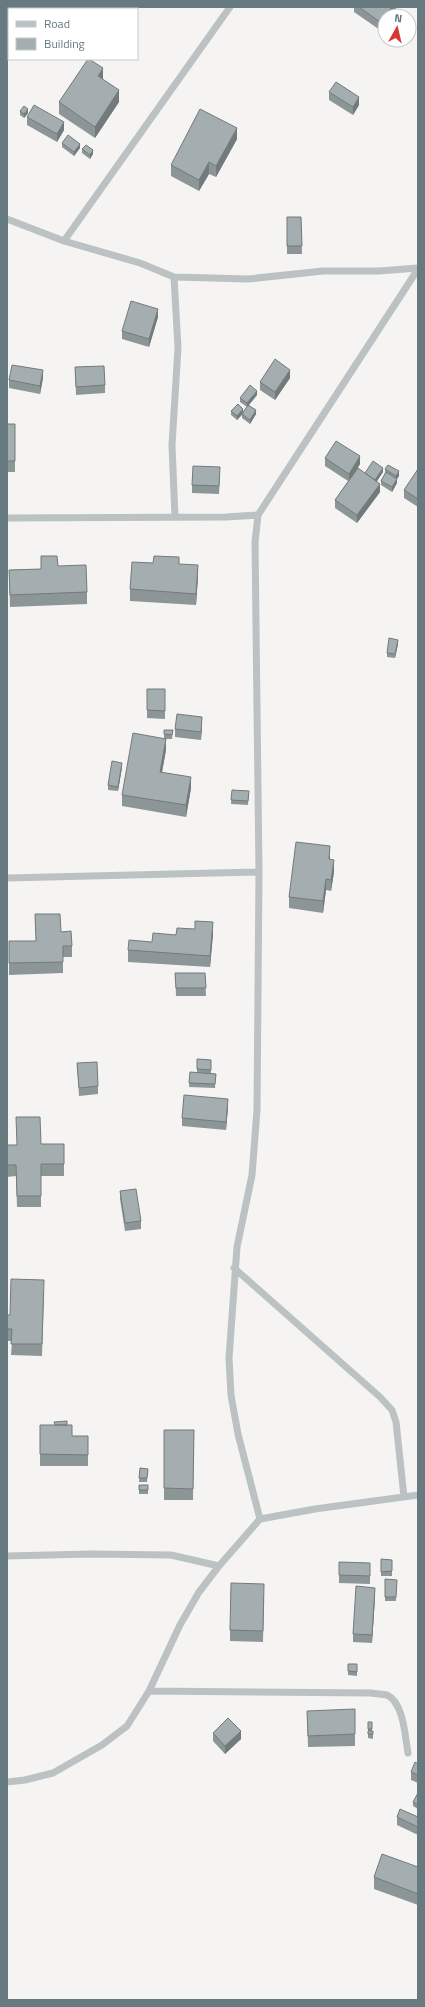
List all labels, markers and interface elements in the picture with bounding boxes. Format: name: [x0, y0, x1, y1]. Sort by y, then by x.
legend: [8, 8, 138, 60]
north arrow: [377, 8, 417, 48]
text: N: [394, 10, 403, 27]
text: Road: [44, 14, 70, 33]
text: Building: [44, 34, 85, 53]

